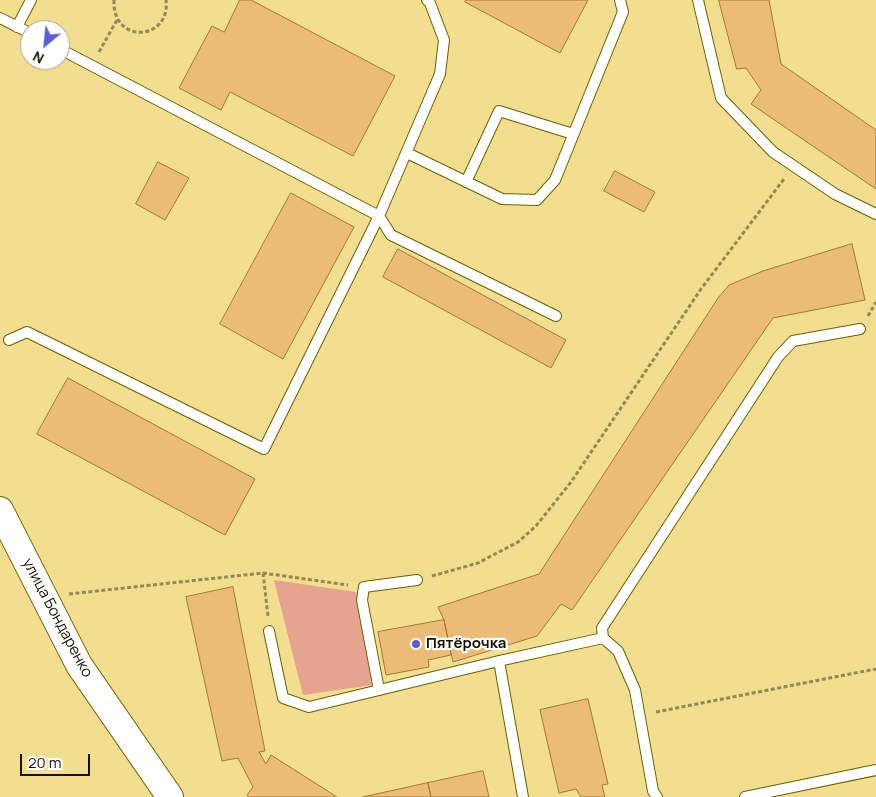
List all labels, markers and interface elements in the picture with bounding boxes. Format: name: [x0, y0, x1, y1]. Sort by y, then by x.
north arrow: [20, 20, 70, 70]
text: N: [29, 47, 47, 69]
street label: улица Бондаренко: [18, 555, 96, 681]
place label: Пятёрочка: [426, 635, 506, 653]
marker: Пятёрочка: [410, 638, 422, 650]
scale bar: [22, 744, 92, 776]
text: 20 m: [28, 752, 61, 773]

